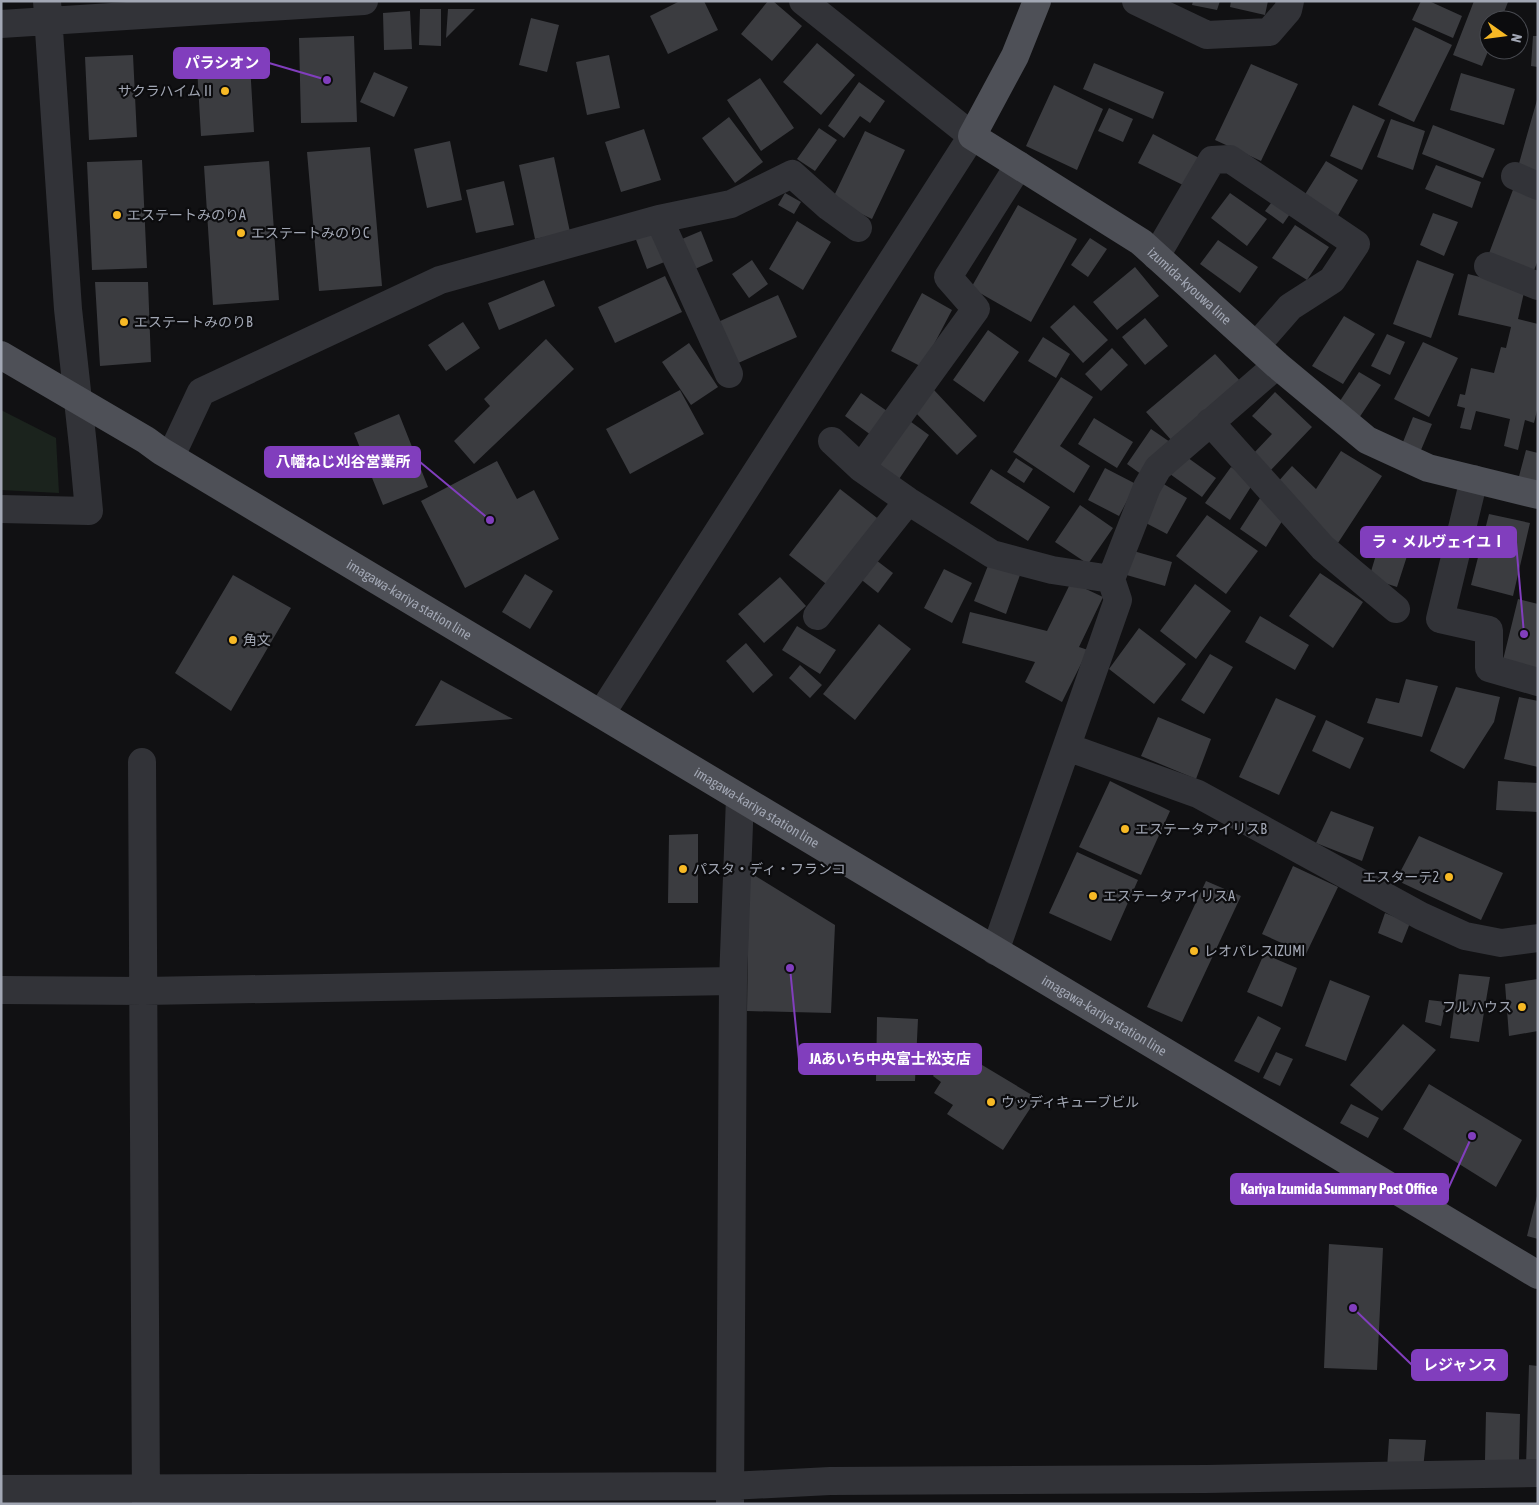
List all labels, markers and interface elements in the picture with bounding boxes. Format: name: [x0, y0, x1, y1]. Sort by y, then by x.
north arrow: [1479, 10, 1529, 60]
text: N: [1508, 32, 1525, 44]
callout: パラシオン: [174, 48, 269, 78]
text: パラシオン: [185, 54, 259, 71]
place label: サクラハイムⅡ: [118, 83, 215, 99]
marker: サクラハイムⅡ: [219, 85, 231, 97]
place label: エステートみのりA: [127, 207, 246, 223]
marker: エステートみのりA: [111, 209, 123, 221]
place label: エステートみのりC: [251, 225, 370, 241]
marker: エステートみのりC: [235, 227, 247, 239]
street label: izumida-kyouwa line: [1145, 244, 1235, 328]
place label: エステートみのりB: [134, 314, 253, 330]
marker: エステートみのりB: [118, 316, 130, 328]
callout: 八幡ねじ刈谷営業所: [265, 447, 420, 477]
text: 八幡ねじ刈谷営業所: [275, 453, 411, 470]
callout: ラ・メルヴェイユⅠ: [1361, 527, 1516, 557]
text: ラ・メルヴェイユⅠ: [1372, 533, 1506, 550]
street label: imagawa-kariya station line: [344, 556, 475, 643]
place label: 角文: [243, 632, 271, 648]
marker: 角文: [227, 634, 239, 646]
street label: imagawa-kariya station line: [691, 764, 822, 851]
place label: エステータアイリスB: [1135, 821, 1267, 837]
marker: エステータアイリスB: [1119, 823, 1131, 835]
place label: パスタ・ディ・フランコ: [693, 861, 846, 877]
marker: パスタ・ディ・フランコ: [677, 863, 689, 875]
place label: エスターテ2: [1362, 869, 1439, 885]
marker: エスターテ2: [1443, 871, 1455, 883]
place label: エステータアイリスA: [1103, 888, 1235, 904]
marker: エステータアイリスA: [1087, 890, 1099, 902]
place label: レオパレスIZUMI: [1204, 943, 1305, 959]
marker: レオパレスIZUMI: [1188, 945, 1200, 957]
street label: imagawa-kariya station line: [1039, 972, 1170, 1059]
place label: フルハウス: [1442, 999, 1512, 1015]
marker: フルハウス: [1516, 1001, 1528, 1013]
callout: JAあいち中央富士松支店: [799, 1044, 981, 1074]
text: JAあいち中央富士松支店: [808, 1050, 971, 1067]
place label: ウッディキューブビル: [1001, 1094, 1139, 1110]
marker: ウッディキューブビル: [985, 1096, 997, 1108]
callout: Kariya Izumida Summary Post Office: [1231, 1174, 1448, 1204]
text: Kariya Izumida Summary Post Office: [1240, 1180, 1438, 1197]
callout: レジャンス: [1412, 1350, 1507, 1380]
text: レジャンス: [1423, 1356, 1497, 1373]

